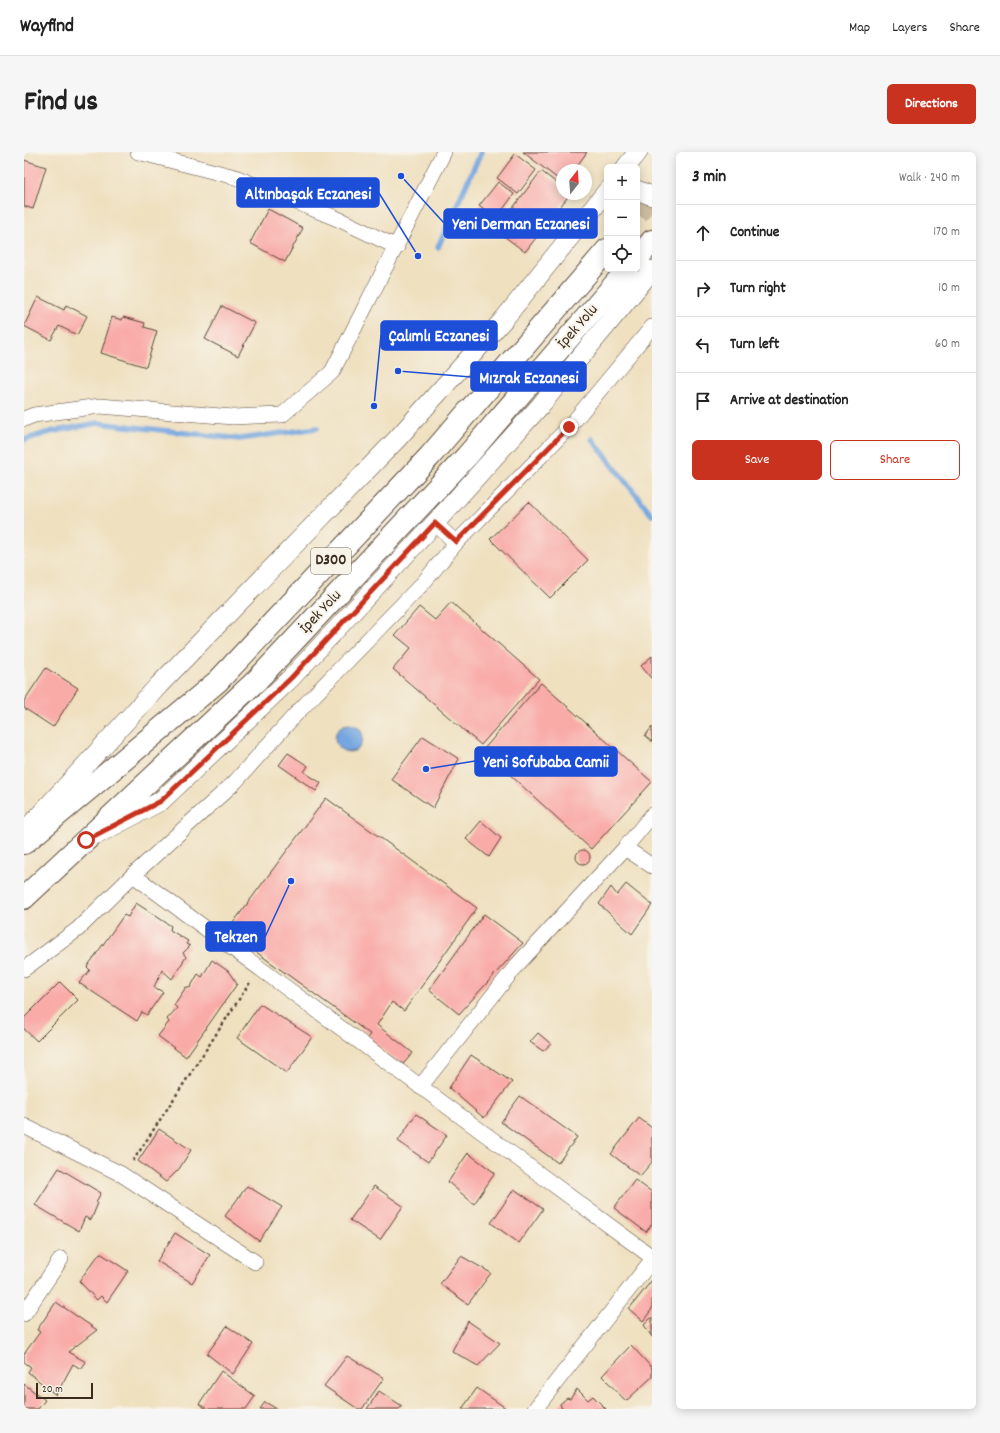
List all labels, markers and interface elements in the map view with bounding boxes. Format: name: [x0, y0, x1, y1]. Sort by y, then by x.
text: Wayfind: [20, 14, 74, 41]
text: Map: [849, 18, 870, 38]
text: Layers: [892, 18, 927, 38]
text: Share: [949, 18, 980, 38]
text: Find us: [24, 84, 98, 124]
button: Directions: [887, 84, 976, 124]
north arrow: [556, 164, 592, 200]
map controls: [604, 164, 640, 272]
button: +: [604, 164, 640, 200]
text: 3 min: [692, 166, 726, 190]
text: Walk · 240 m: [899, 169, 960, 188]
callout: Altınbaşak Eczanesi: [237, 178, 379, 207]
text: Altınbaşak Eczanesi: [245, 184, 372, 208]
button: −: [604, 200, 640, 236]
callout: Yeni Derman Eczanesi: [444, 209, 597, 238]
text: Yeni Derman Eczanesi: [451, 214, 590, 238]
icon: ahead: [692, 222, 714, 244]
text: Continue: [730, 222, 779, 244]
text: 170 m: [933, 223, 960, 242]
button: locate: [604, 236, 640, 272]
icon: right: [692, 278, 714, 300]
text: Turn right: [730, 278, 786, 300]
text: 10 m: [938, 279, 960, 298]
street label: İpek Yolu: [552, 299, 604, 354]
callout: Çalımlı Eczanesi: [381, 321, 497, 350]
text: Çalımlı Eczanesi: [389, 326, 490, 350]
icon: left: [692, 334, 714, 356]
text: Turn left: [730, 334, 779, 356]
text: 60 m: [935, 335, 960, 354]
callout: Mızrak Eczanesi: [471, 362, 586, 391]
text: Mızrak Eczanesi: [479, 368, 580, 392]
icon: arrive: [692, 390, 714, 412]
text: Arrive at destination: [730, 390, 848, 412]
route end: [560, 418, 578, 436]
button: Save: [692, 440, 822, 480]
button: Share: [830, 440, 960, 480]
road number: D300: [311, 548, 351, 574]
street label: İpek Yolu: [295, 585, 347, 639]
callout: Yeni Sofubaba Camii: [475, 747, 617, 776]
text: Yeni Sofubaba Camii: [482, 752, 610, 776]
route start: [77, 831, 95, 849]
callout: Tekzen: [206, 922, 265, 951]
text: Tekzen: [214, 927, 258, 951]
scale bar: [36, 1381, 93, 1400]
text: 20 m: [42, 1382, 63, 1398]

